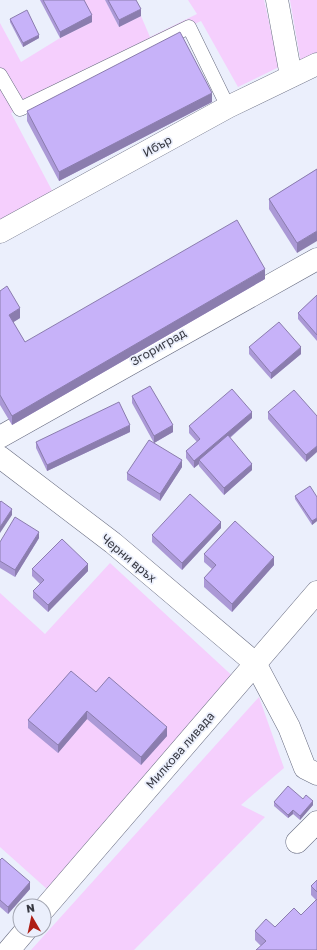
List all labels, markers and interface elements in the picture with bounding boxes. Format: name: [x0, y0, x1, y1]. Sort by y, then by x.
street label: Ибър: [140, 132, 174, 160]
street label: Згориград: [127, 325, 189, 369]
street label: Черни връх: [98, 530, 160, 586]
street label: Милкова ливада: [142, 708, 218, 792]
north arrow: [12, 898, 52, 938]
text: N: [25, 901, 36, 915]

